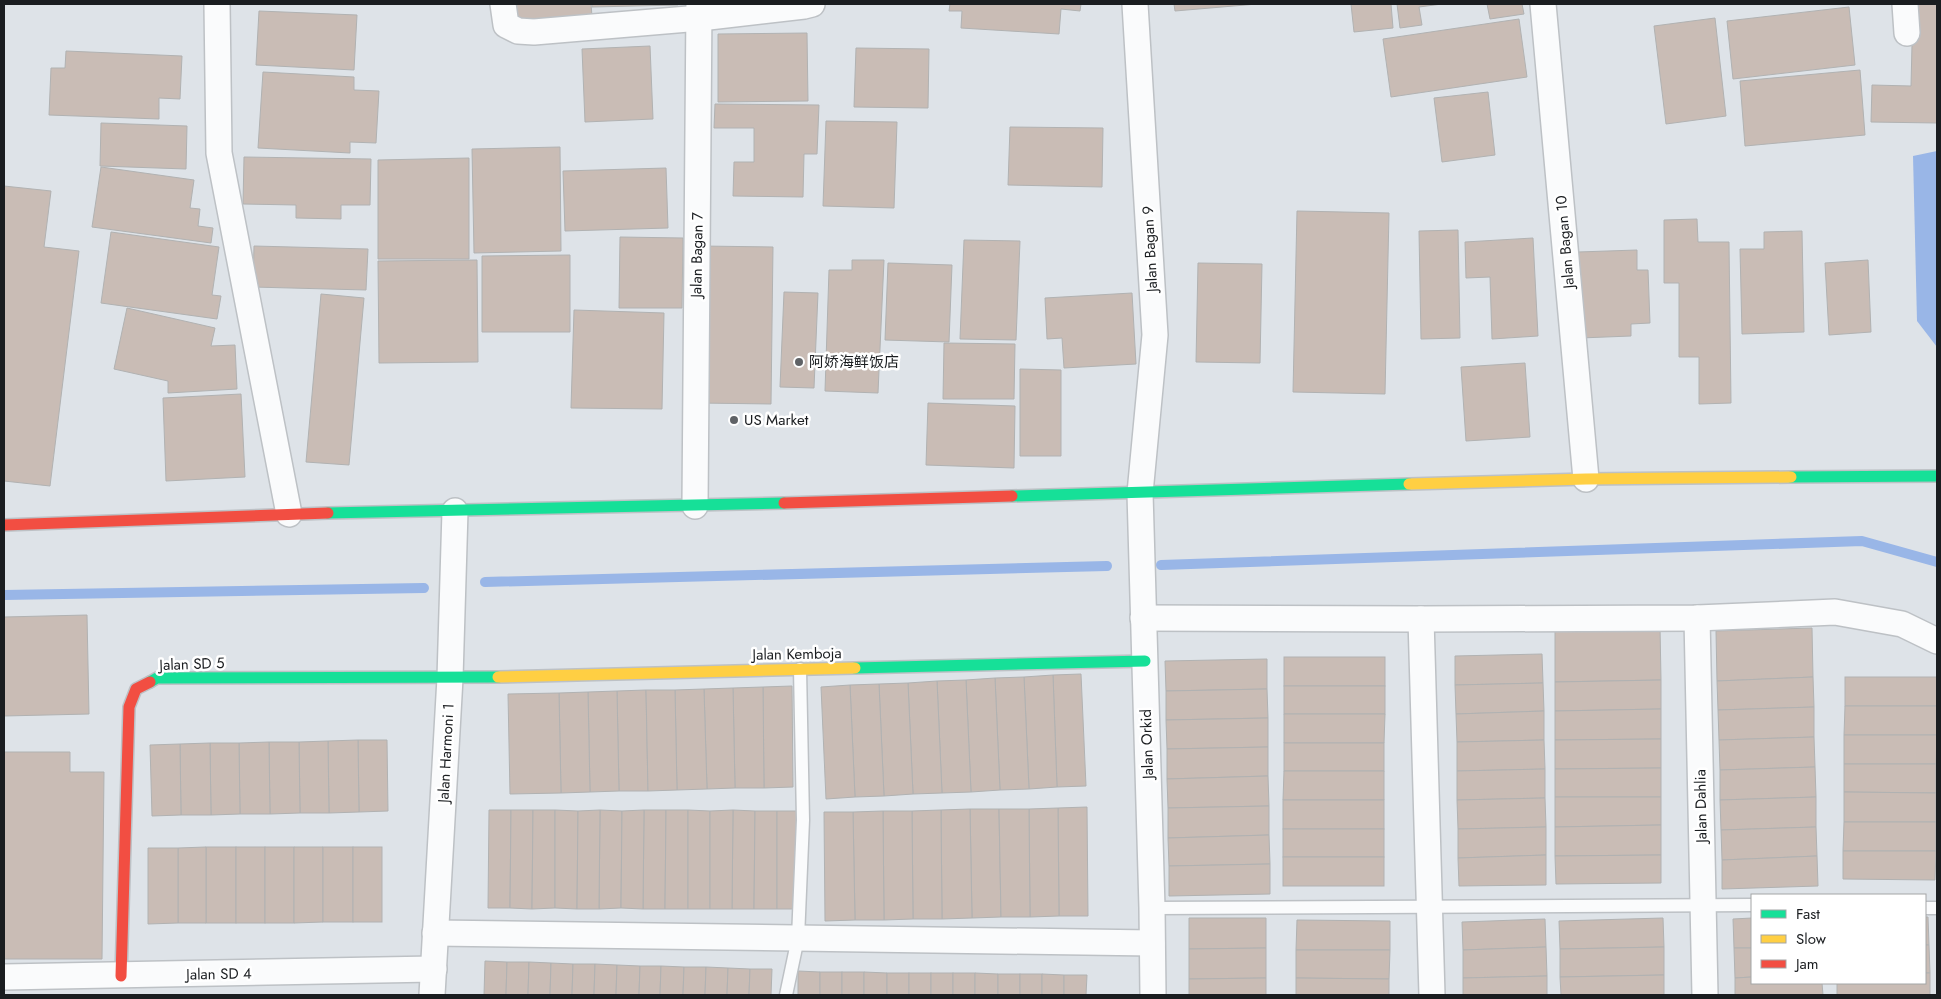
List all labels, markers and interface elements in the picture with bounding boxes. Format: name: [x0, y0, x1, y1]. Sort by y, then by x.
street label: Jalan Bagan 10: [1550, 195, 1580, 291]
street label: Jalan Bagan 9: [1137, 205, 1163, 295]
street label: Jalan Bagan 7: [685, 212, 709, 300]
place label: 阿娇海鲜饭店: [809, 351, 899, 373]
marker: 阿娇海鲜饭店: [793, 356, 805, 368]
place label: US Market: [744, 409, 809, 431]
marker: US Market: [728, 414, 740, 426]
street label: Jalan Kemboja: [750, 642, 842, 666]
street label: Jalan SD 5: [157, 652, 225, 676]
street label: Jalan Harmoni 1: [432, 703, 460, 805]
street label: Jalan Orkid: [1135, 709, 1159, 781]
street label: Jalan Dahlia: [1689, 769, 1713, 845]
legend: [1751, 894, 1926, 984]
text: Fast: [1796, 903, 1820, 925]
text: Slow: [1796, 928, 1827, 950]
text: Jam: [1794, 953, 1819, 975]
street label: Jalan SD 4: [184, 962, 252, 986]

